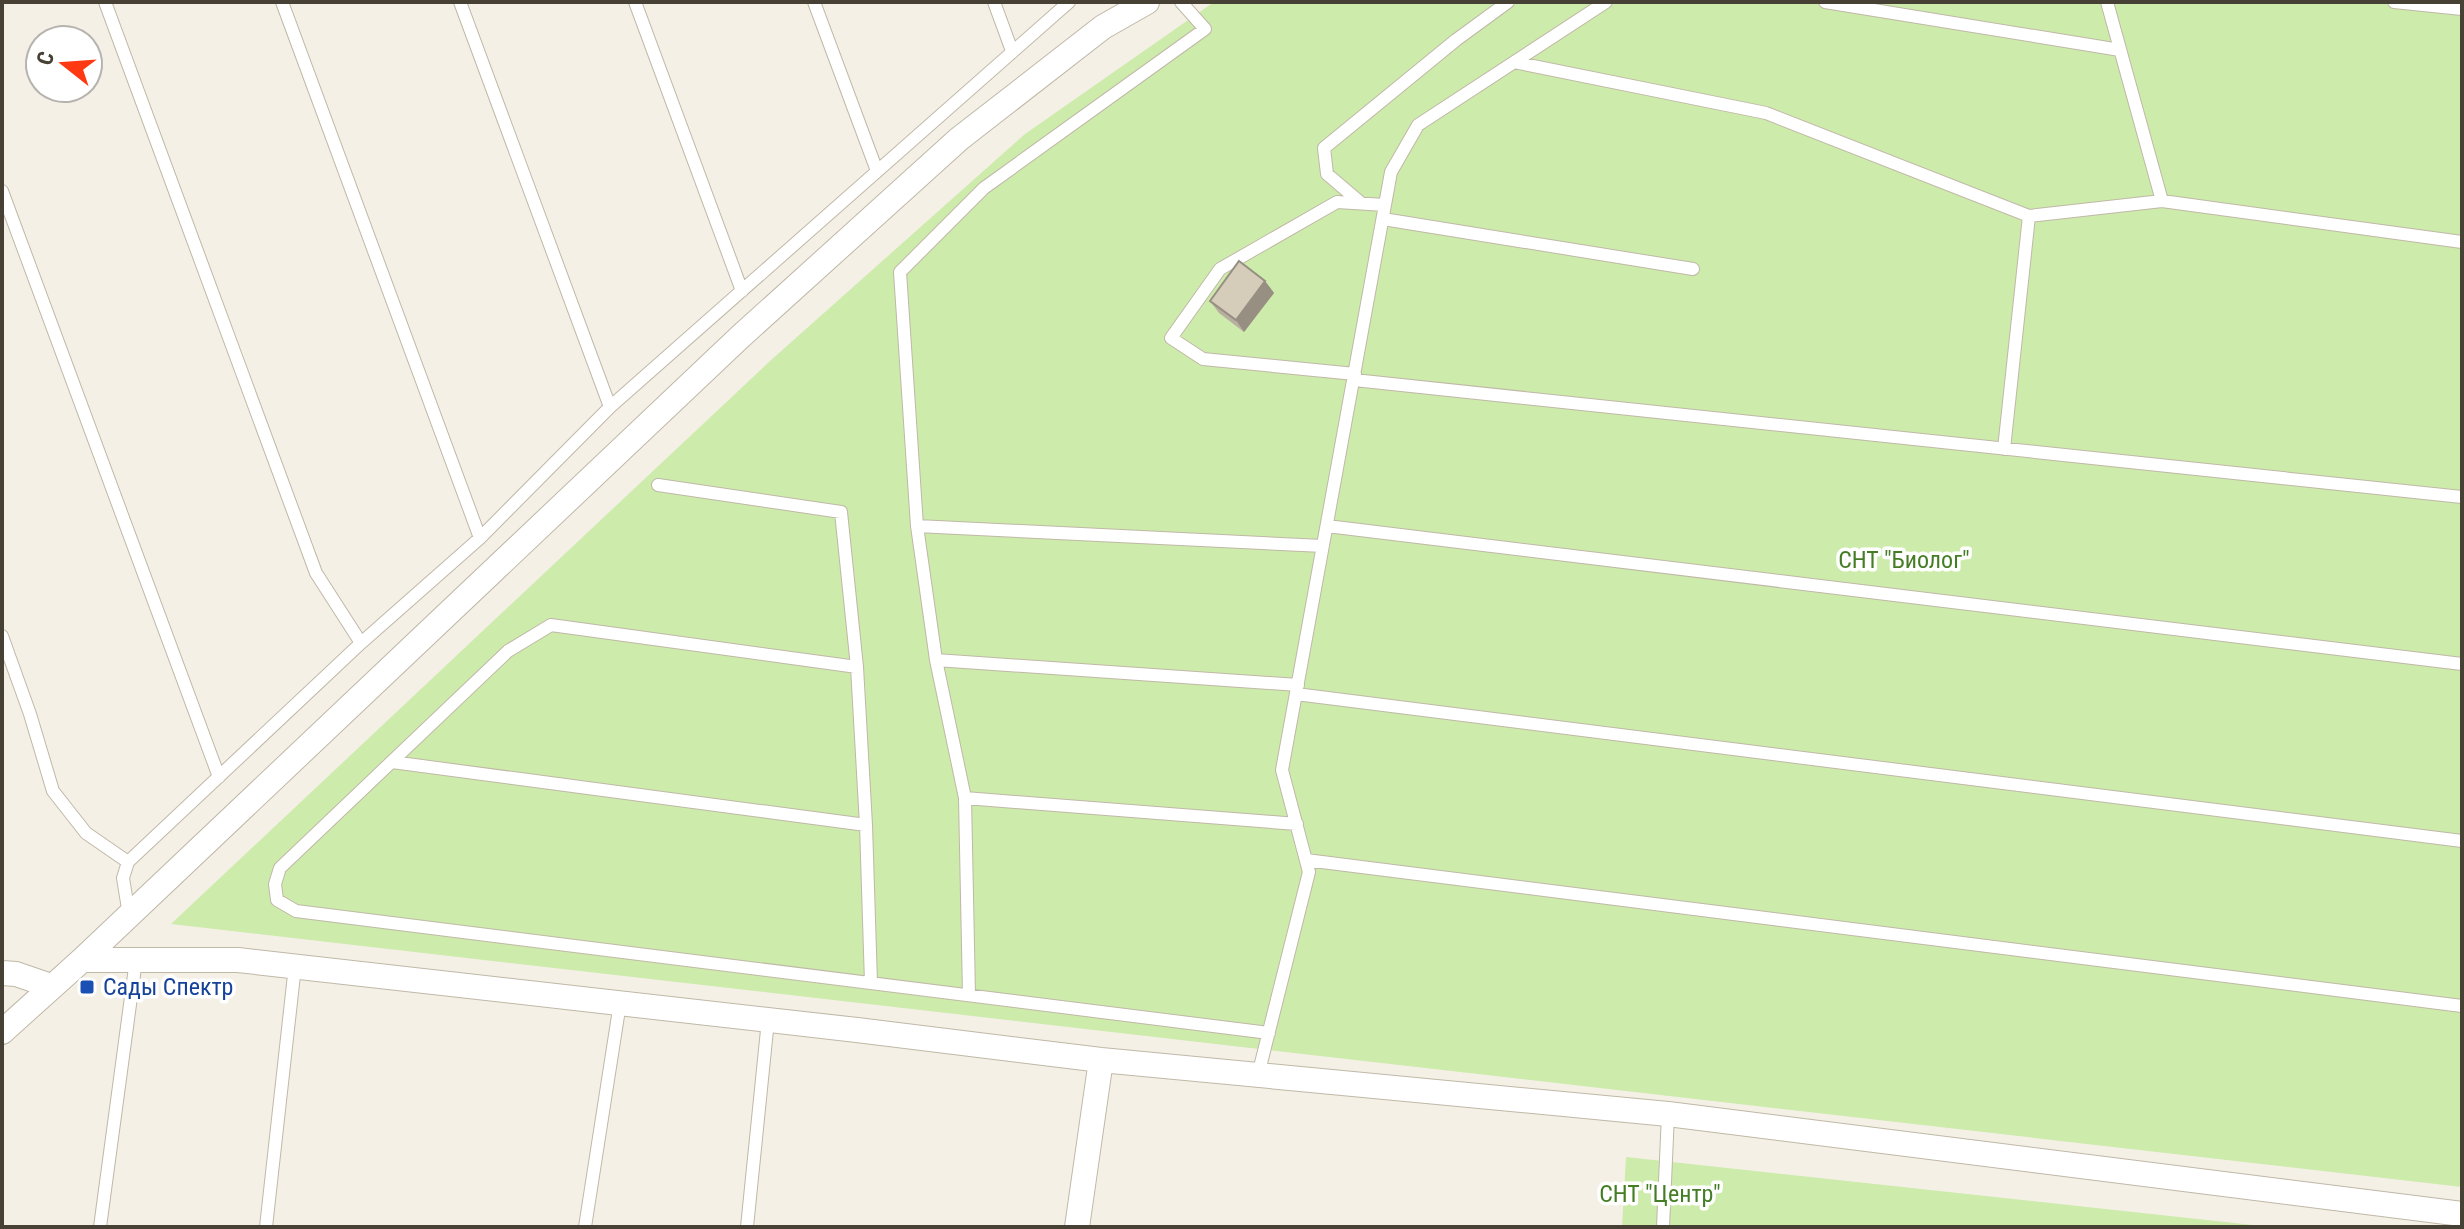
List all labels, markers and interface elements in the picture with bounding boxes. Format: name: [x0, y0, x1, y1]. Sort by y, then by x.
north arrow: [24, 24, 104, 104]
text: С: [32, 49, 59, 68]
park label: СНТ "Биолог": [1838, 546, 1970, 574]
place label: Сады Спектр: [103, 973, 233, 1001]
marker: Сады Спектр: [78, 978, 96, 996]
park label: СНТ "Центр": [1599, 1180, 1721, 1208]

